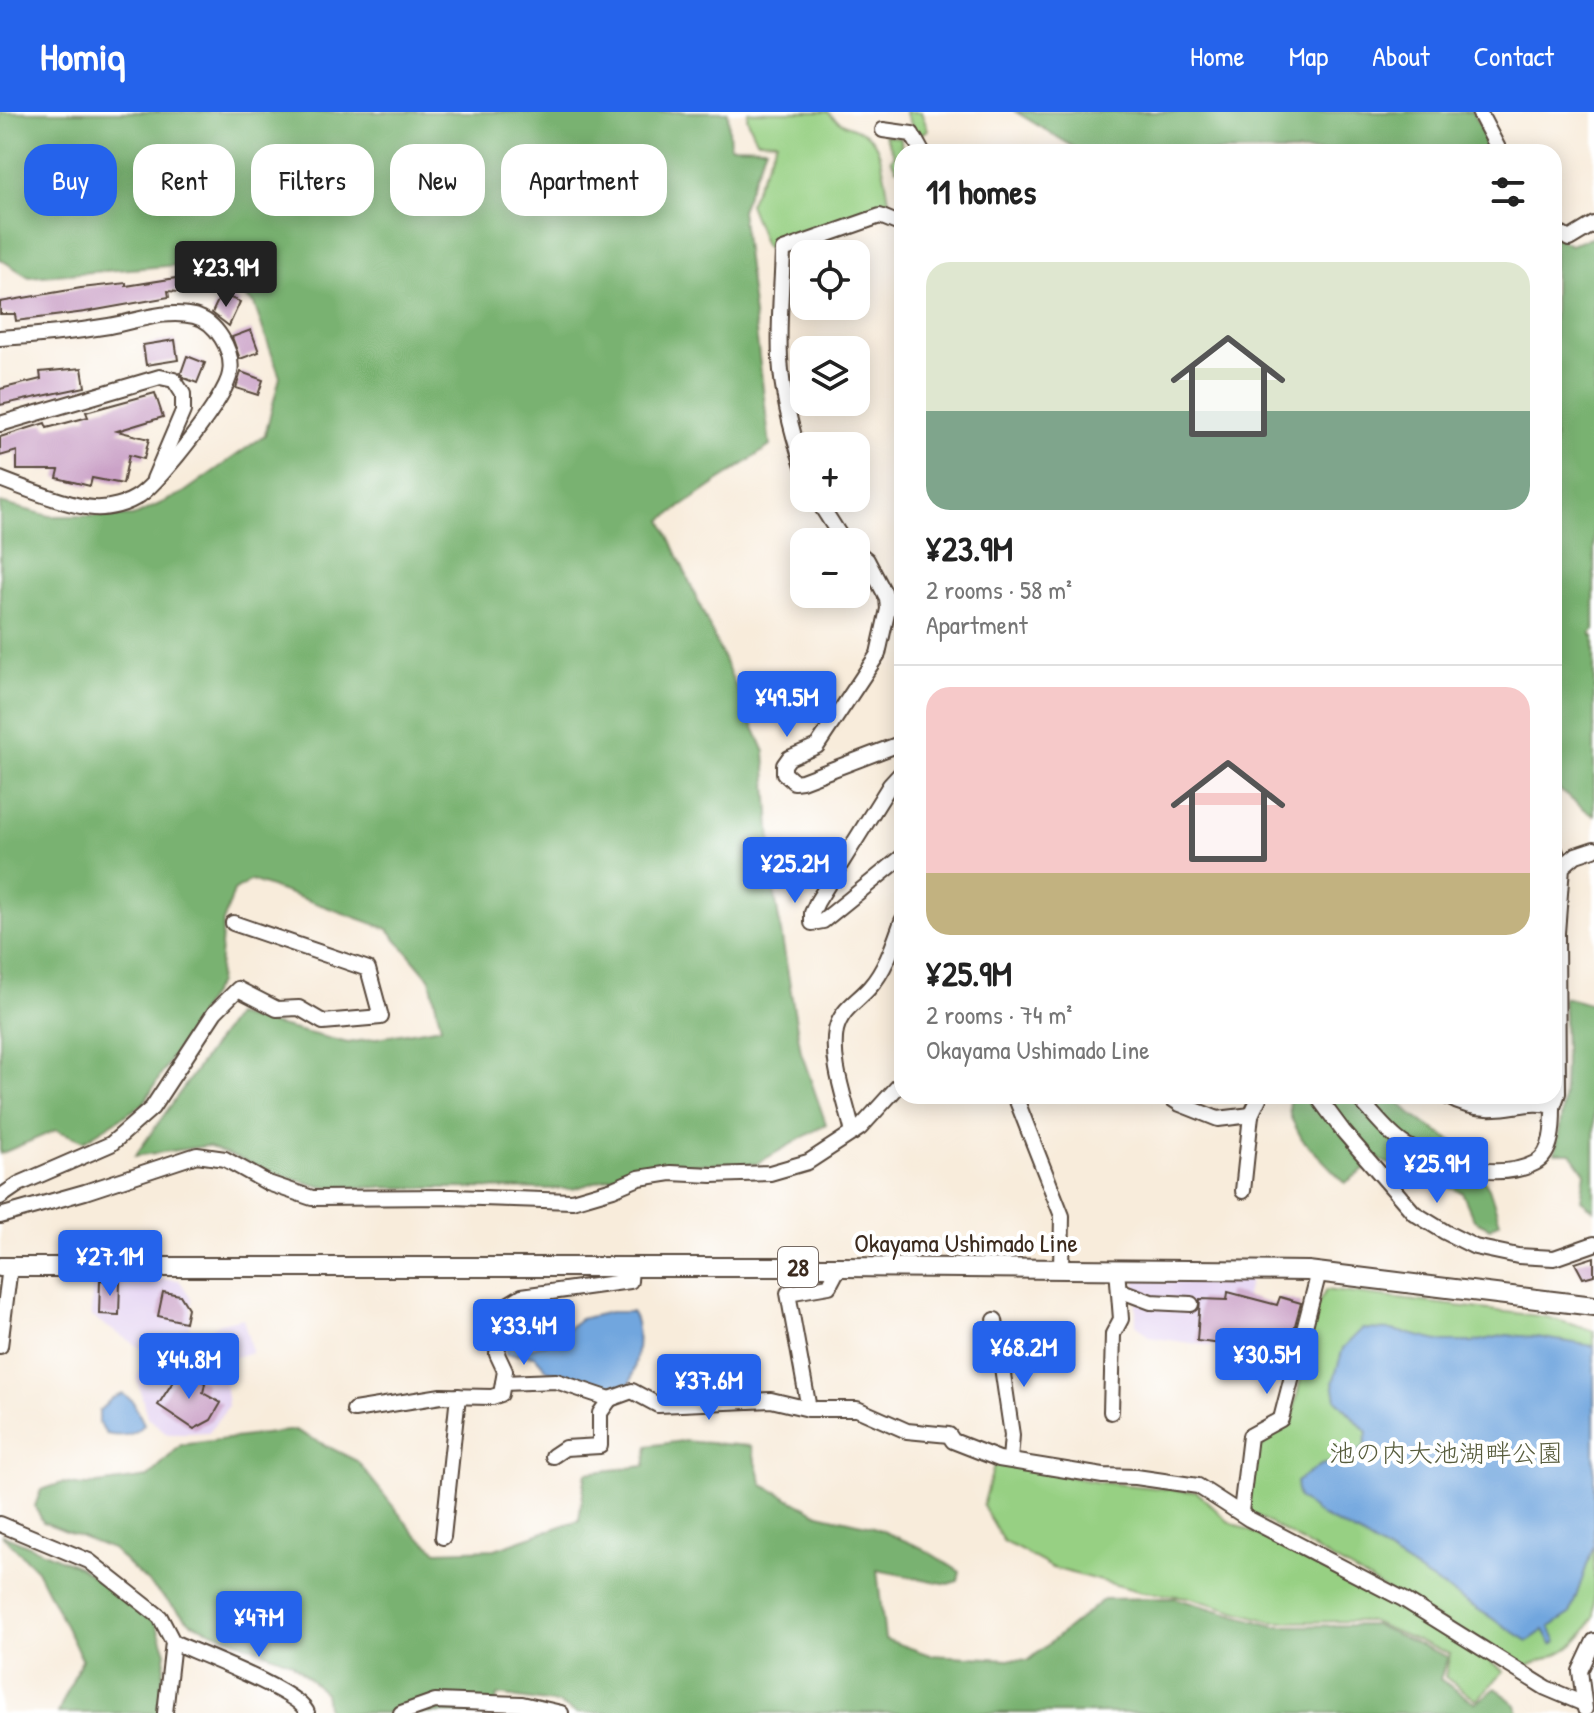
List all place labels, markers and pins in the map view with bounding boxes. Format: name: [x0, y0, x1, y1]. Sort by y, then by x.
pin: ¥23.9M: [161, 241, 291, 309]
pin: ¥49.5M: [722, 671, 852, 739]
pin: ¥25.2M: [730, 837, 860, 905]
pin: ¥25.9M: [1372, 1137, 1502, 1205]
pin: ¥27.1M: [45, 1230, 175, 1298]
pin: ¥33.4M: [459, 1299, 589, 1367]
pin: ¥68.2M: [959, 1321, 1089, 1389]
pin: ¥30.5M: [1202, 1328, 1332, 1396]
pin: ¥44.8M: [124, 1333, 254, 1401]
pin: ¥37.6M: [644, 1354, 774, 1422]
pin: ¥47M: [212, 1591, 306, 1659]

